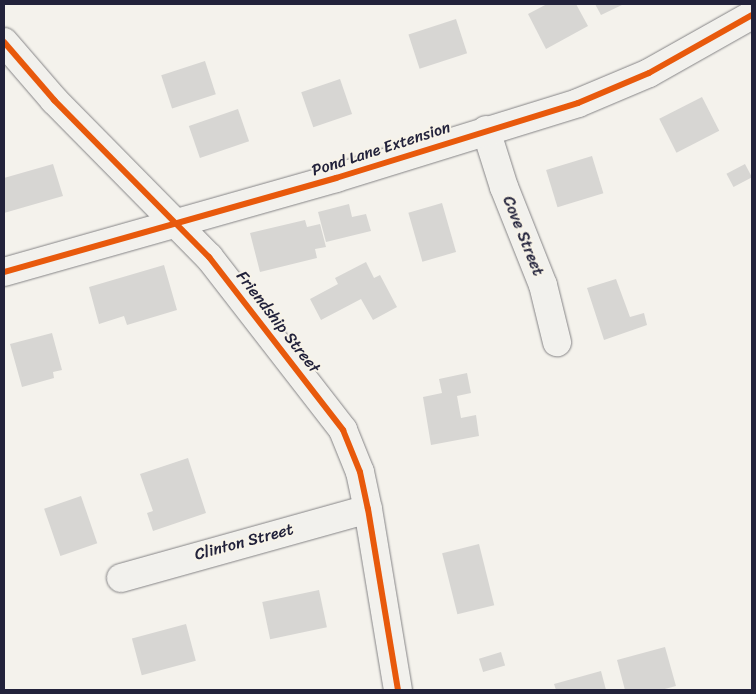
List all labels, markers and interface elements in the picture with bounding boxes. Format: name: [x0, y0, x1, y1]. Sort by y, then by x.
street label: Pond Lane Extension: [309, 118, 453, 180]
street label: Cove Street: [498, 193, 548, 279]
street label: Friendship Street: [232, 267, 324, 377]
street label: Clinton Street: [193, 520, 295, 564]

